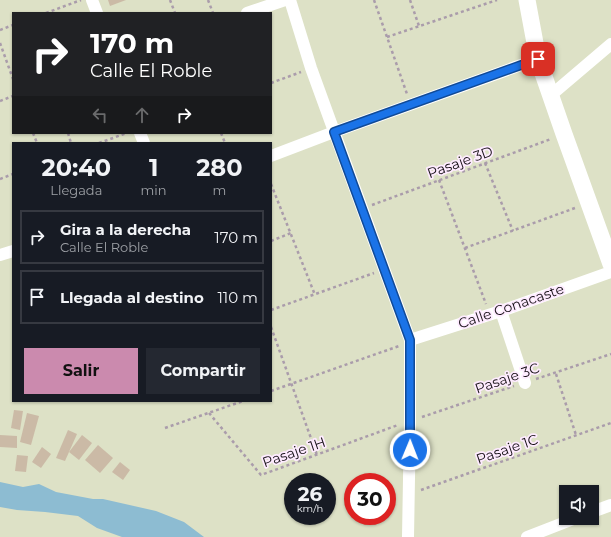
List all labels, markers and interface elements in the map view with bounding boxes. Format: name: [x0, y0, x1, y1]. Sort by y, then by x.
text: 170 m: [90, 26, 174, 60]
icon: right: [24, 28, 76, 80]
pin: [521, 42, 555, 76]
icon: arrive: [527, 48, 549, 70]
text: Calle El Roble: [90, 60, 212, 82]
icon: left: [89, 104, 111, 126]
icon: ahead: [131, 104, 153, 126]
icon: right: [173, 104, 195, 126]
street label: Pasaje 3D: [425, 142, 495, 182]
text: 20:40: [42, 153, 111, 182]
text: 1: [149, 153, 158, 182]
text: 280: [196, 153, 242, 182]
text: Llegada: [50, 182, 102, 198]
text: min: [141, 182, 167, 198]
text: m: [212, 182, 226, 198]
text: Gira a la derecha: [60, 220, 191, 239]
icon: right: [26, 226, 48, 248]
text: 170 m: [214, 228, 258, 247]
text: Calle El Roble: [60, 239, 148, 255]
street label: Calle Conacaste: [456, 279, 566, 333]
icon: arrive: [26, 286, 48, 308]
text: Llegada al destino: [60, 288, 204, 307]
text: 110 m: [217, 288, 258, 307]
button: Salir: [24, 348, 138, 394]
button: Compartir: [146, 348, 260, 394]
street label: Pasaje 3C: [472, 359, 542, 397]
position arrow: [389, 429, 431, 471]
street label: Pasaje 1C: [474, 430, 540, 468]
street label: Pasaje 1H: [260, 433, 328, 471]
speed limit sign: 30: [344, 473, 396, 525]
text: 26: [298, 482, 322, 506]
map controls: [559, 485, 599, 525]
button: sound: [559, 485, 599, 525]
text: km/h: [297, 502, 323, 515]

